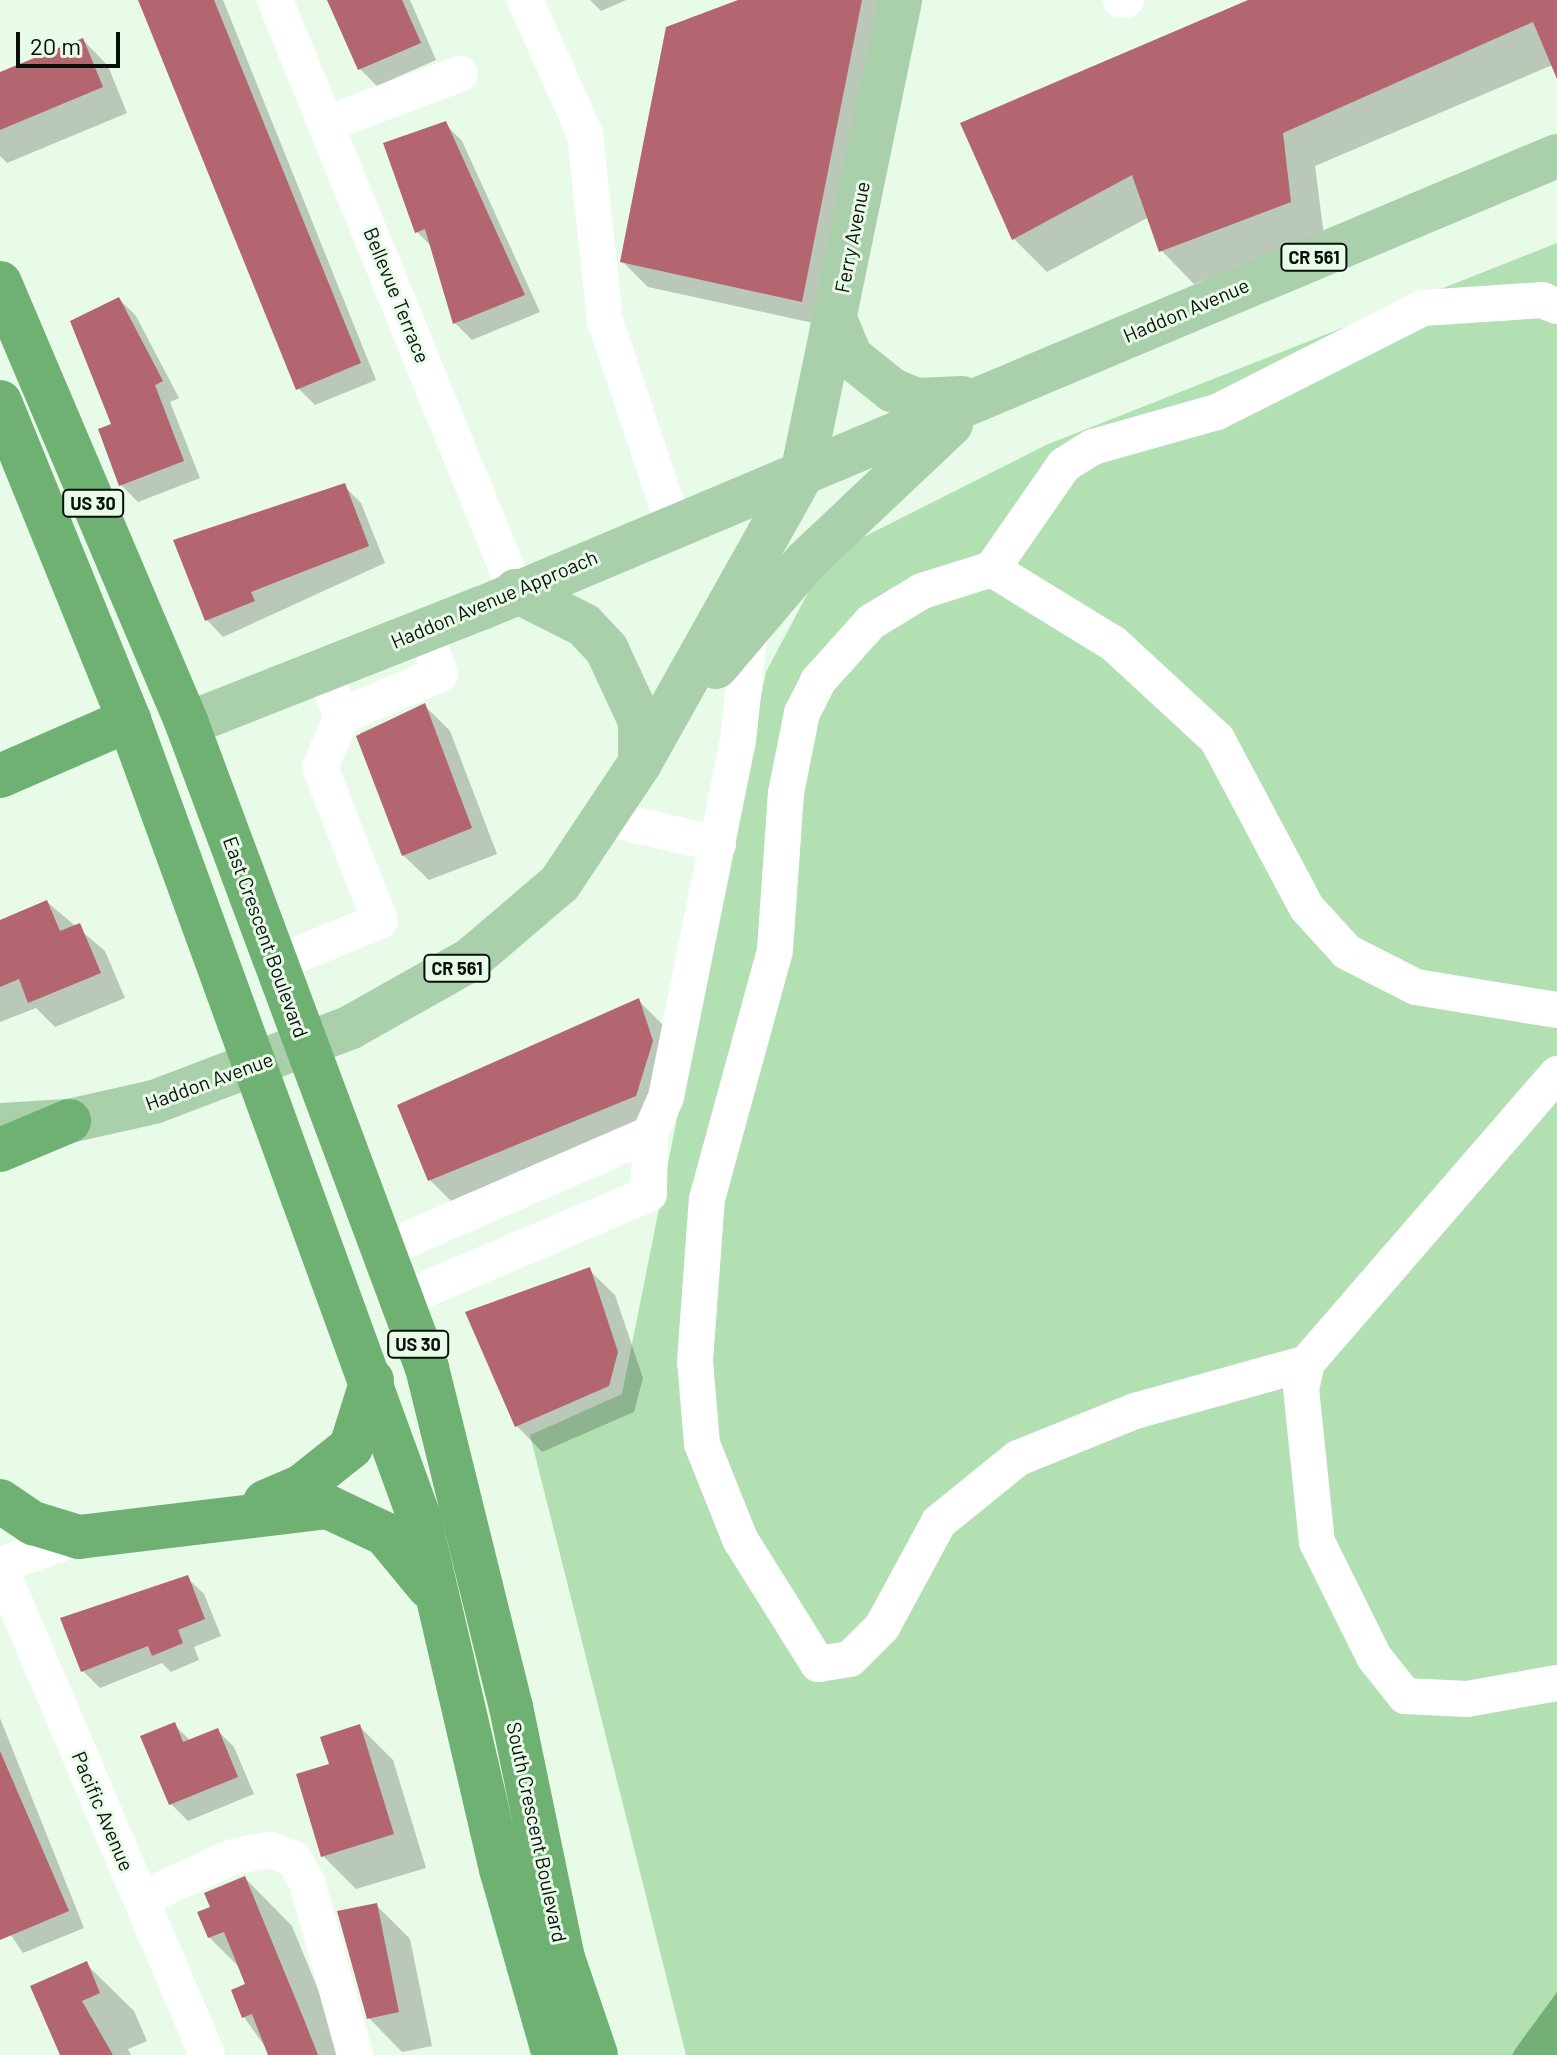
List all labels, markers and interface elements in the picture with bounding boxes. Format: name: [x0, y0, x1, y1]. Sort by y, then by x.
scale bar: [20, 16, 124, 66]
text: 20 m: [30, 31, 81, 60]
street label: Ferry Avenue: [829, 179, 875, 295]
street label: Bellevue Terrace: [359, 224, 435, 366]
road number: CR 561: [1280, 243, 1348, 271]
street label: Haddon Avenue: [1119, 273, 1253, 347]
road number: US 30: [61, 489, 125, 517]
street label: Haddon Avenue Approach: [387, 545, 601, 653]
street label: East Crescent Boulevard: [218, 833, 314, 1041]
road number: CR 561: [423, 954, 491, 982]
street label: Haddon Avenue: [142, 1047, 276, 1115]
road number: US 30: [386, 1330, 450, 1358]
street label: South Crescent Boulevard: [502, 1720, 572, 1944]
street label: Pacific Avenue: [67, 1748, 139, 1874]

